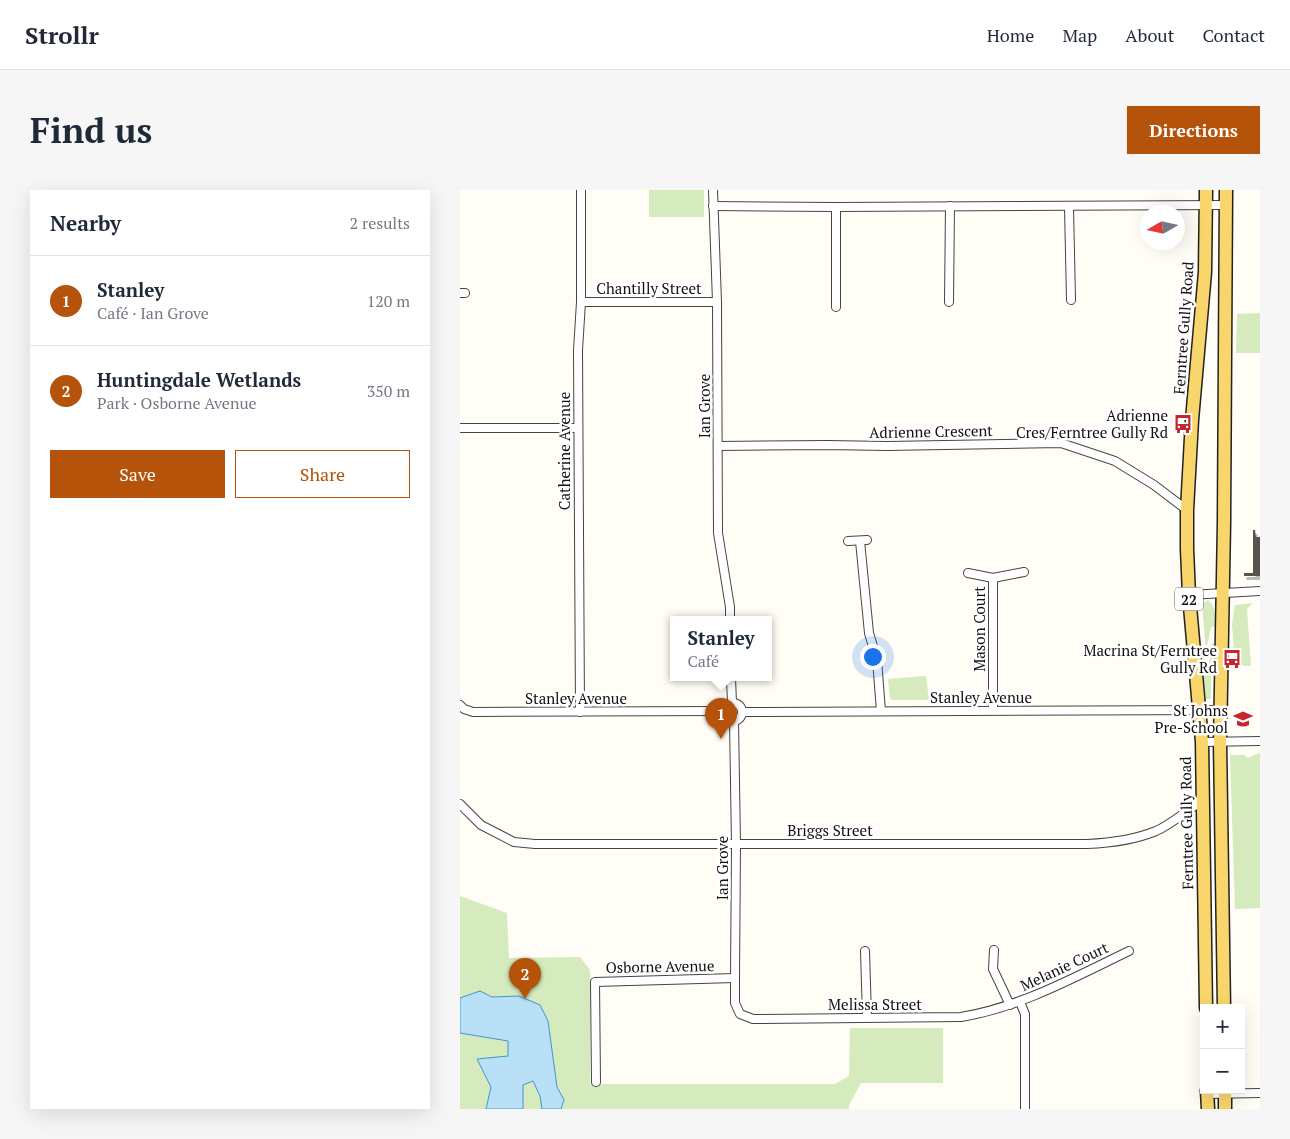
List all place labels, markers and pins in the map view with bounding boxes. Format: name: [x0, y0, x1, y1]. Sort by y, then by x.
place label: Adrienne Cres/Ferntree Gully Rd: [1016, 405, 1168, 442]
bus stop icon: Adrienne Cres/Ferntree Gully Rd: [1172, 413, 1194, 435]
place label: Macrina St/Ferntree Gully Rd: [1083, 640, 1217, 677]
bus stop icon: Macrina St/Ferntree Gully Rd: [1221, 648, 1243, 670]
pin: 1: [705, 698, 737, 739]
place label: St Johns Pre-School: [1154, 700, 1228, 737]
school or university icon: St Johns Pre-School: [1232, 708, 1254, 730]
pin: 2: [509, 958, 541, 999]

